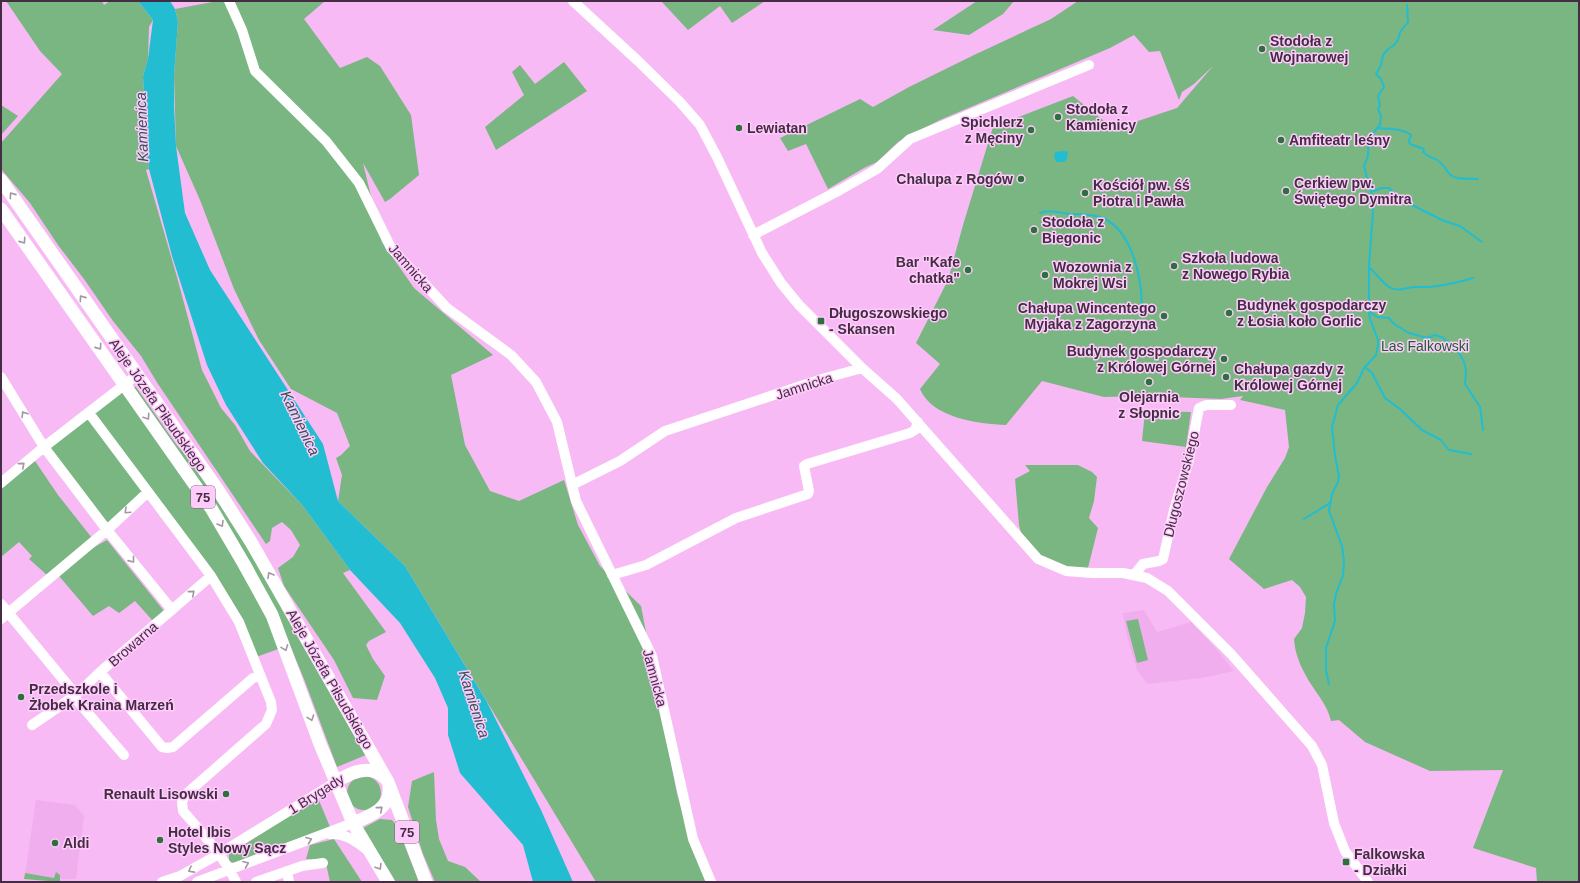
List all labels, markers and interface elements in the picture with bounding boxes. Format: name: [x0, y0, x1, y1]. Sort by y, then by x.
place label: Stodoła z Wojnarowej: [1270, 33, 1348, 65]
marker: Stodoła z Wojnarowej: [1257, 44, 1267, 54]
water label: Kamienica: [132, 92, 151, 162]
place label: Stodoła z Kamienicy: [1066, 101, 1136, 133]
marker: Stodoła z Kamienicy: [1053, 112, 1063, 122]
place label: Spichlerz z Męciny: [961, 114, 1023, 146]
place label: Lewiatan: [747, 120, 807, 136]
marker: Lewiatan: [734, 123, 744, 133]
marker: Spichlerz z Męciny: [1026, 125, 1036, 135]
place label: Amfiteatr leśny: [1289, 132, 1390, 148]
marker: Amfiteatr leśny: [1276, 135, 1286, 145]
place label: Chalupa z Rogów: [896, 171, 1013, 187]
marker: Chalupa z Rogów: [1016, 174, 1026, 184]
place label: Cerkiew pw. Świętego Dymitra: [1294, 175, 1412, 207]
place label: Kościół pw. śś Piotra i Pawła: [1093, 177, 1190, 209]
marker: Cerkiew pw. Świętego Dymitra: [1281, 186, 1291, 196]
marker: Kościół pw. śś Piotra i Pawła: [1080, 188, 1090, 198]
one-way arrow: [10, 193, 17, 200]
place label: Stodoła z Biegonic: [1042, 214, 1104, 246]
marker: Stodoła z Biegonic: [1029, 225, 1039, 235]
one-way arrow: [19, 237, 26, 244]
street label: Jamnicka: [386, 240, 437, 296]
place label: Szkoła ludowa z Nowego Rybia: [1182, 250, 1290, 282]
place label: Bar "Kafe chatka": [896, 254, 960, 286]
place label: Wozownia z Mokrej Wsi: [1053, 259, 1132, 291]
marker: Szkoła ludowa z Nowego Rybia: [1169, 261, 1179, 271]
marker: Bar "Kafe chatka": [963, 265, 973, 275]
marker: Wozownia z Mokrej Wsi: [1040, 270, 1050, 280]
one-way arrow: [79, 295, 87, 302]
place label: Budynek gospodarczy z Łosia koło Gorlic: [1237, 297, 1387, 329]
place label: Chałupa Wincentego Myjaka z Zagorzyna: [1018, 300, 1156, 332]
place label: Długoszowskiego - Skansen: [829, 305, 947, 337]
marker: Budynek gospodarczy z Łosia koło Gorlic: [1224, 308, 1234, 318]
marker: Chałupa Wincentego Myjaka z Zagorzyna: [1159, 311, 1169, 321]
marker: Długoszowskiego - Skansen: [816, 316, 826, 326]
street label: Aleje Józefa Piłsudskiego: [106, 335, 210, 475]
park label: Las Falkowski: [1381, 338, 1469, 354]
one-way arrow: [94, 343, 101, 350]
place label: Budynek gospodarczy z Królowej Górnej: [1067, 343, 1216, 375]
marker: Budynek gospodarczy z Królowej Górnej: [1219, 354, 1229, 364]
place label: Chałupa gazdy z Królowej Górnej: [1234, 361, 1344, 393]
street label: Jamnicka: [773, 369, 835, 403]
marker: Chałupa gazdy z Królowej Górnej: [1221, 372, 1231, 382]
marker: Olejarnia z Słopnic: [1144, 377, 1154, 387]
water label: Kamienica: [277, 388, 323, 458]
place label: Olejarnia z Słopnic: [1118, 389, 1180, 421]
one-way arrow: [21, 411, 28, 418]
one-way arrow: [142, 413, 150, 420]
street label: Długoszowskiego: [1160, 429, 1202, 539]
one-way arrow: [18, 462, 25, 469]
road number: 75: [191, 486, 215, 508]
one-way arrow: [125, 507, 132, 514]
one-way arrow: [216, 520, 223, 527]
one-way arrow: [127, 556, 134, 563]
one-way arrow: [267, 572, 274, 580]
one-way arrow: [187, 590, 194, 597]
street label: Aleje Józefa Piłsudskiego: [283, 606, 377, 752]
street label: Browarna: [105, 618, 161, 670]
one-way arrow: [280, 645, 288, 652]
street label: Jamnicka: [640, 647, 670, 709]
water label: Kamienica: [456, 668, 493, 740]
place label: Przedszkole i Żłobek Kraina Marzeń: [29, 681, 174, 713]
marker: Przedszkole i Żłobek Kraina Marzeń: [16, 692, 26, 702]
one-way arrow: [306, 714, 315, 721]
street label: 1 Brygady: [285, 771, 347, 817]
place label: Renault Lisowski: [104, 786, 218, 802]
marker: Renault Lisowski: [221, 789, 231, 799]
one-way arrow: [375, 806, 383, 813]
road number: 75: [395, 821, 419, 843]
place label: Hotel Ibis Styles Nowy Sącz: [168, 824, 286, 856]
place label: Aldi: [63, 835, 89, 851]
marker: Hotel Ibis Styles Nowy Sącz: [155, 835, 165, 845]
one-way arrow: [306, 837, 313, 845]
marker: Aldi: [50, 838, 60, 848]
place label: Falkowska - Działki: [1354, 846, 1425, 878]
marker: Falkowska - Działki: [1341, 857, 1351, 867]
one-way arrow: [242, 861, 249, 869]
one-way arrow: [375, 863, 382, 870]
one-way arrow: [188, 865, 196, 872]

